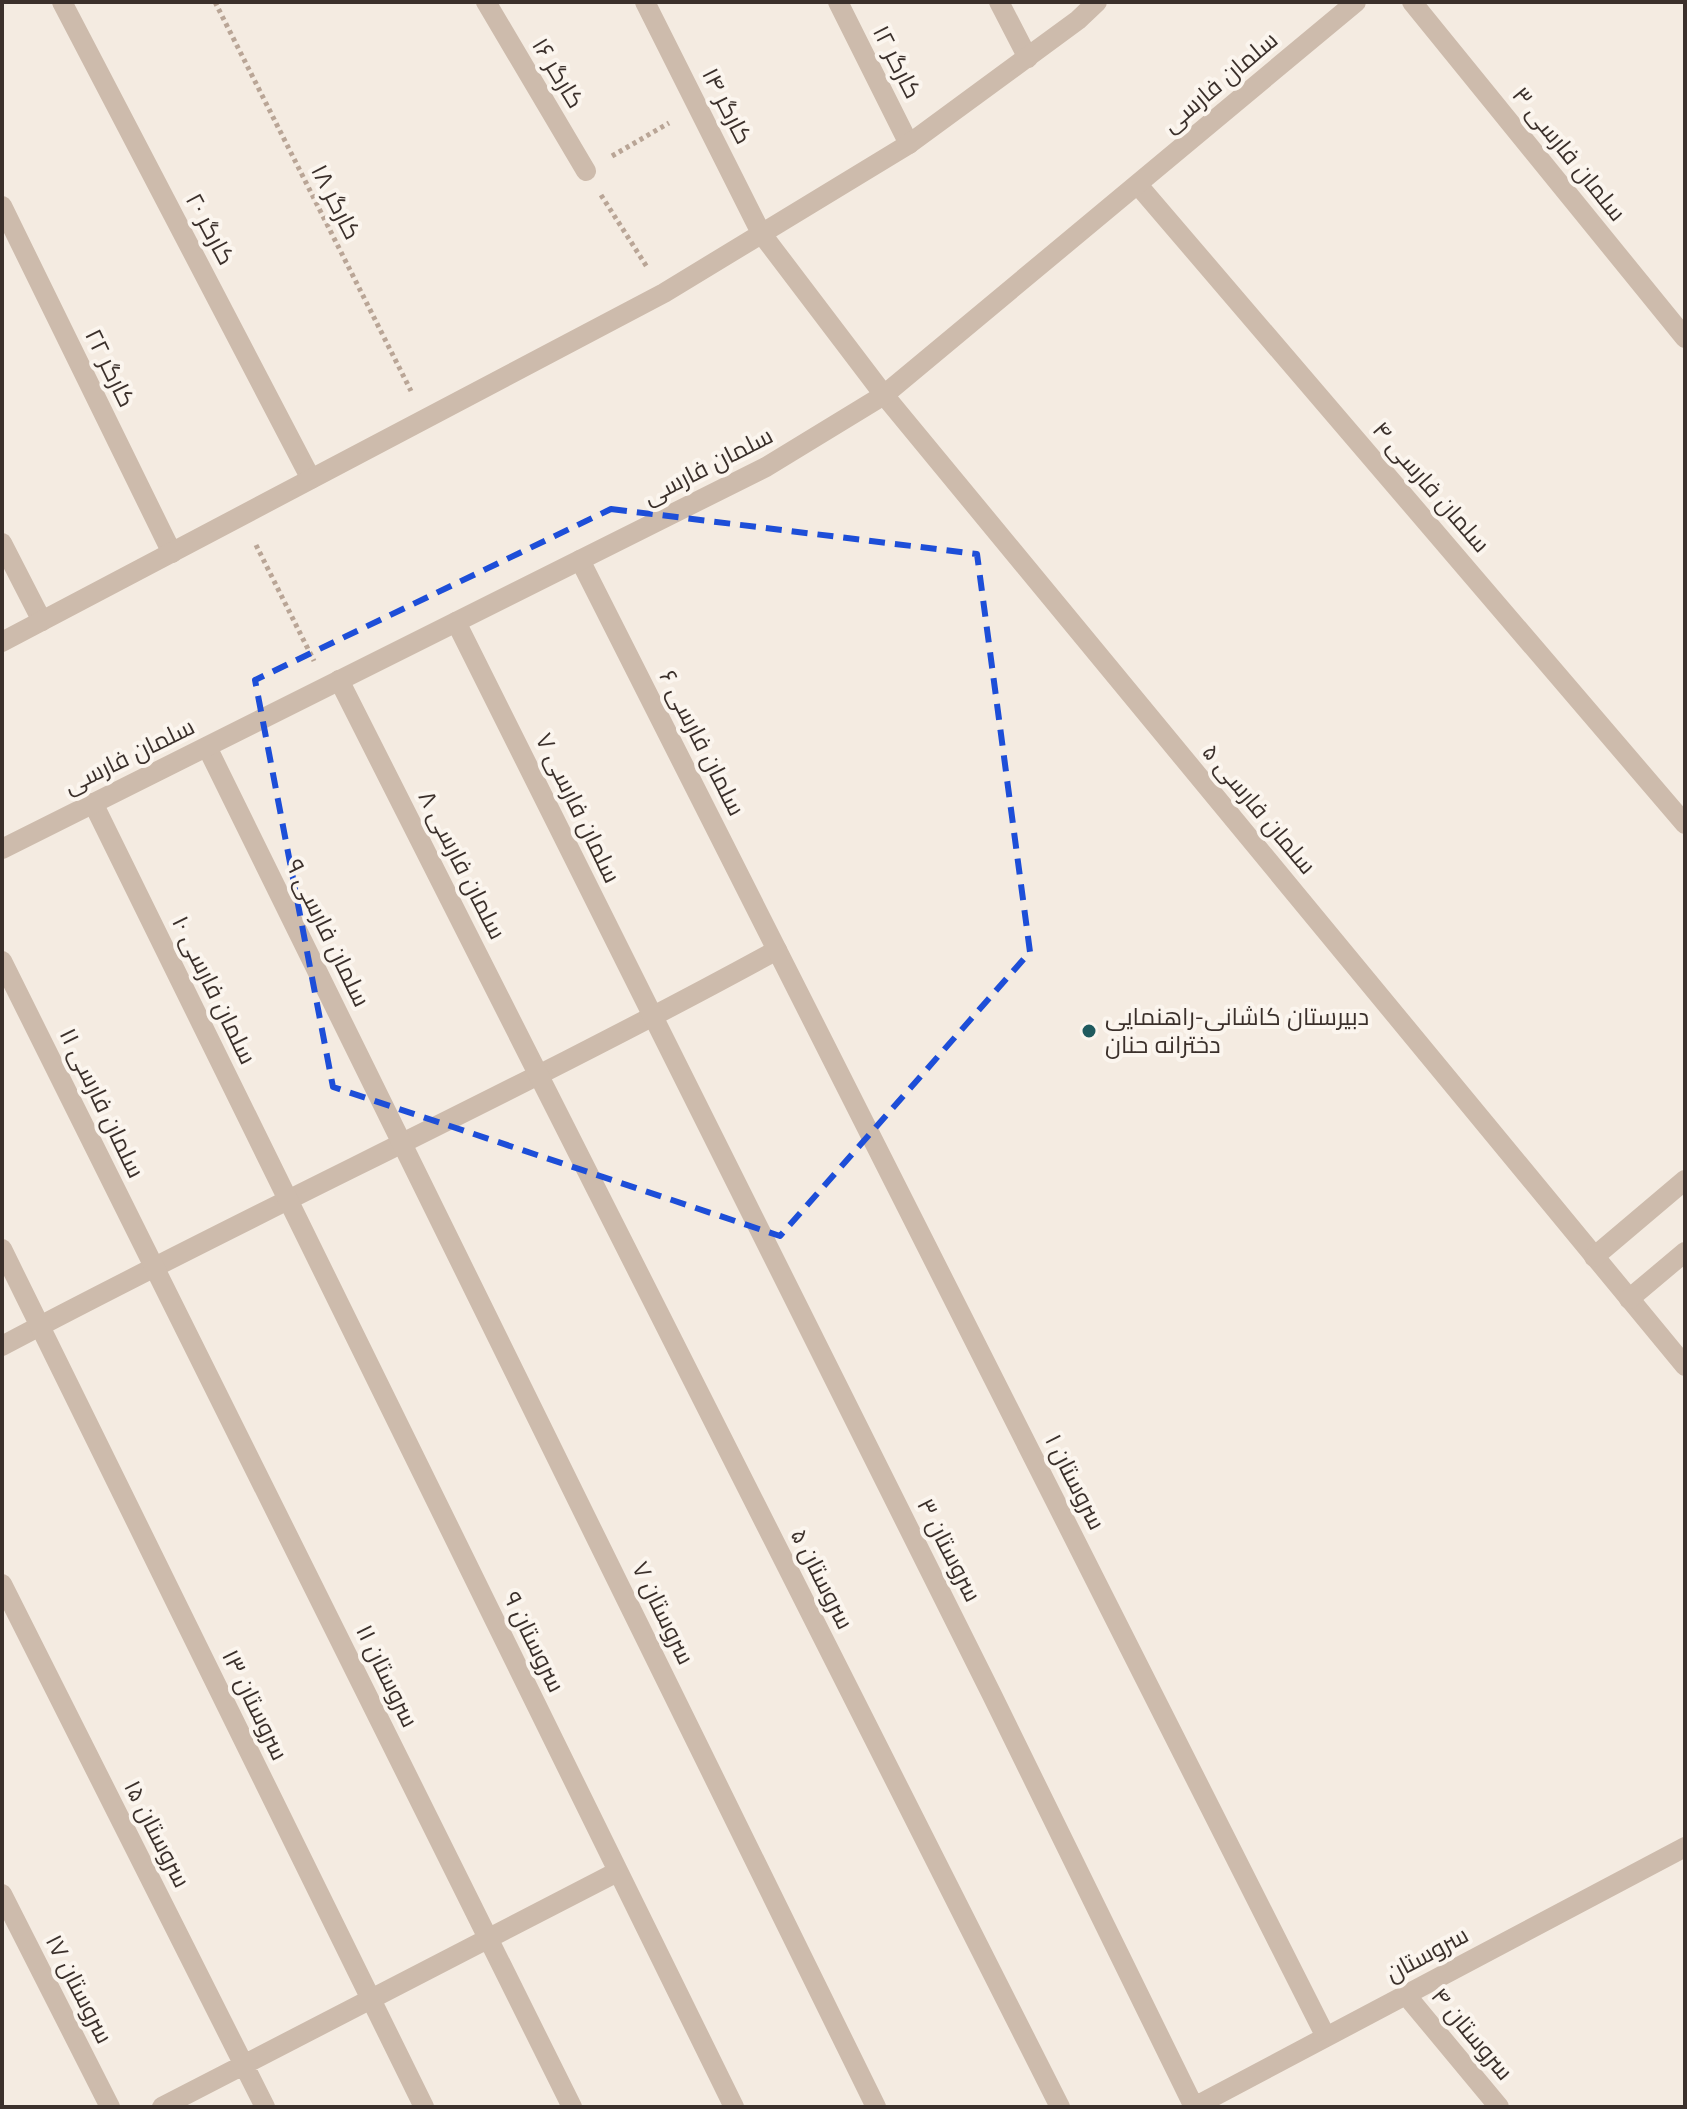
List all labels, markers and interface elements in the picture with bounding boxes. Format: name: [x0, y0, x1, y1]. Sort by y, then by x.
street label: کارگر ۱۲: [867, 20, 928, 103]
street label: سلمان فارسی: [1156, 25, 1283, 138]
street label: کارگر ۱۶: [526, 32, 591, 113]
street label: کارگر ۱۴: [696, 63, 759, 149]
street label: سلمان فارسی ۳: [1506, 81, 1632, 227]
street label: کارگر ۱۸: [305, 159, 368, 244]
street label: کارگر ۲۰: [180, 188, 241, 269]
street label: کارگر ۲۲: [79, 324, 142, 412]
street label: سلمان فارسی ۴: [1367, 415, 1496, 558]
street label: سلمان فارسی: [638, 420, 778, 511]
street label: سلمان فارسی ۶: [653, 665, 752, 820]
street label: سلمان فارسی: [59, 711, 199, 800]
street label: سلمان فارسی ۷: [530, 728, 627, 887]
street label: سلمان فارسی ۵: [1196, 738, 1322, 880]
street label: سلمان فارسی ۸: [413, 786, 512, 944]
street label: سلمان فارسی ۹: [280, 854, 377, 1011]
street label: سلمان فارسی ۱۰: [166, 911, 263, 1069]
place label: دبیرستان کاشانی-راهنمایی دخترانه حنان: [1105, 1002, 1369, 1059]
marker: دبیرستان کاشانی-راهنمایی دخترانه حنان: [1080, 1022, 1098, 1040]
street label: سلمان فارسی ۱۱: [54, 1023, 151, 1182]
street label: سروستان ۱: [1039, 1429, 1112, 1534]
street label: سروستان ۳: [911, 1493, 988, 1606]
street label: سروستان ۵: [785, 1524, 860, 1634]
street label: سروستان ۷: [626, 1557, 701, 1669]
street label: سروستان ۹: [498, 1587, 571, 1697]
street label: سروستان ۱۱: [350, 1620, 425, 1732]
street label: سروستان ۱۳: [216, 1645, 295, 1765]
street label: سروستان ۱۵: [118, 1775, 197, 1892]
street label: سروستان: [1380, 1920, 1473, 1987]
street label: سروستان ۱۷: [40, 1929, 119, 2048]
street label: سروستان ۴: [1425, 1981, 1519, 2086]

